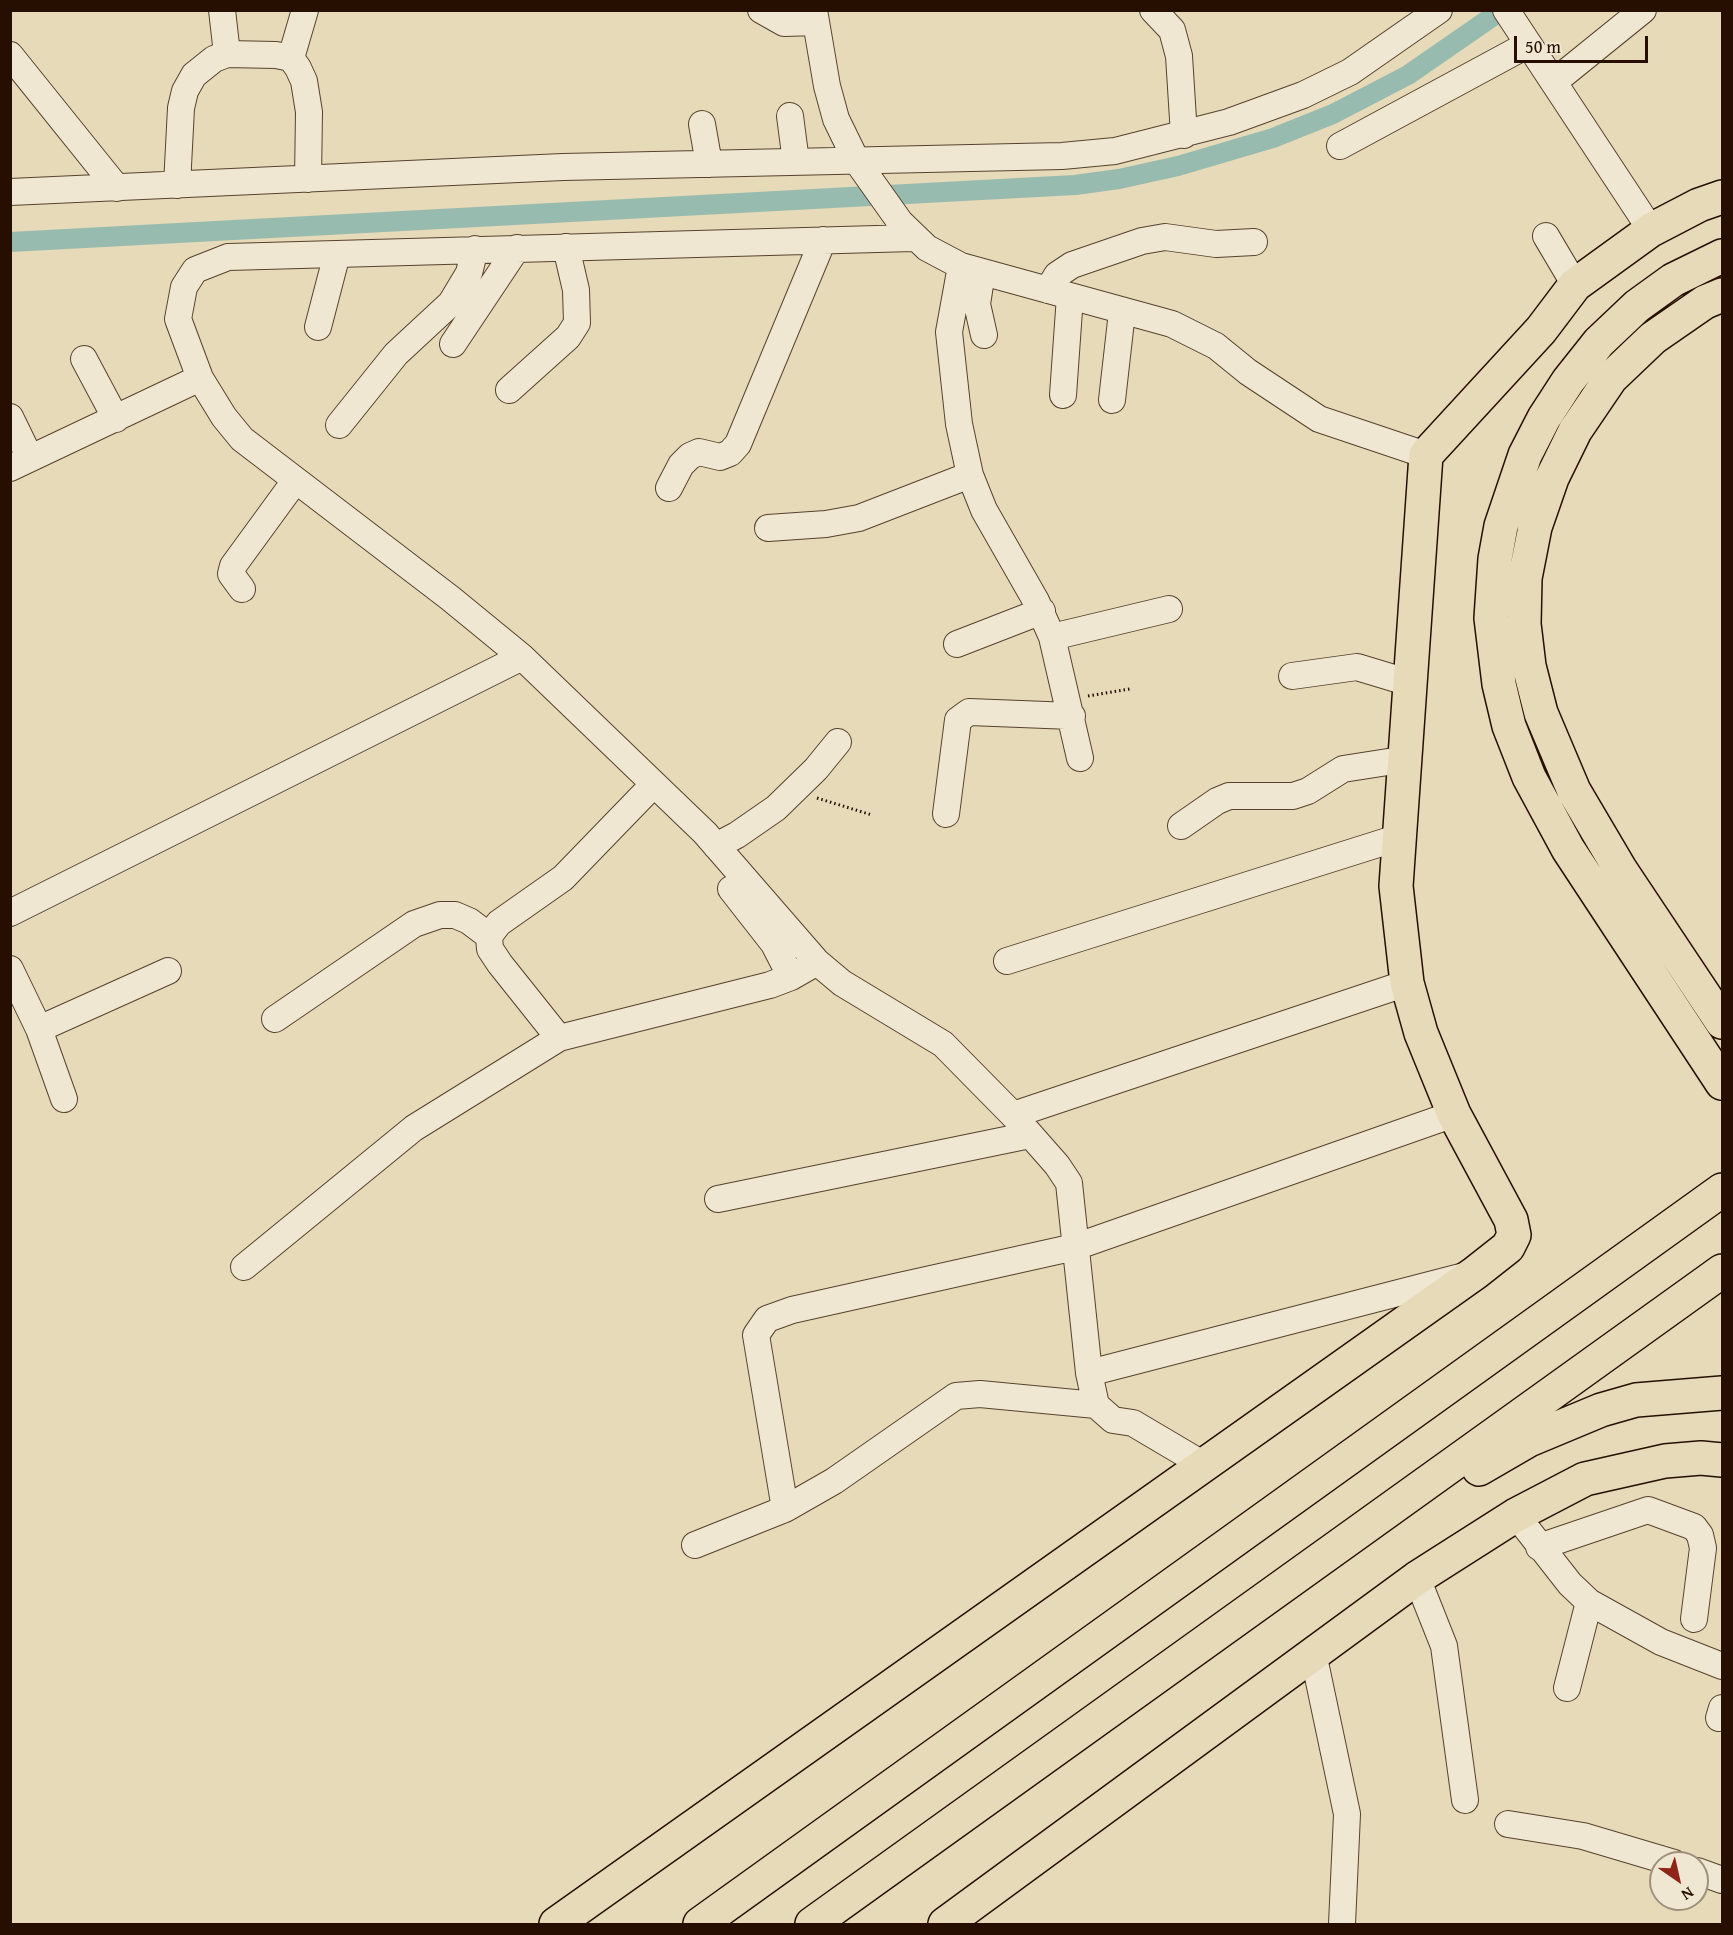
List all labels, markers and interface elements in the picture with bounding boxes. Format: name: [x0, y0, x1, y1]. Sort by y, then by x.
scale bar: [1517, 24, 1650, 62]
text: 50 m: [1525, 33, 1561, 60]
north arrow: [1649, 1851, 1709, 1911]
text: N: [1677, 1881, 1699, 1907]

